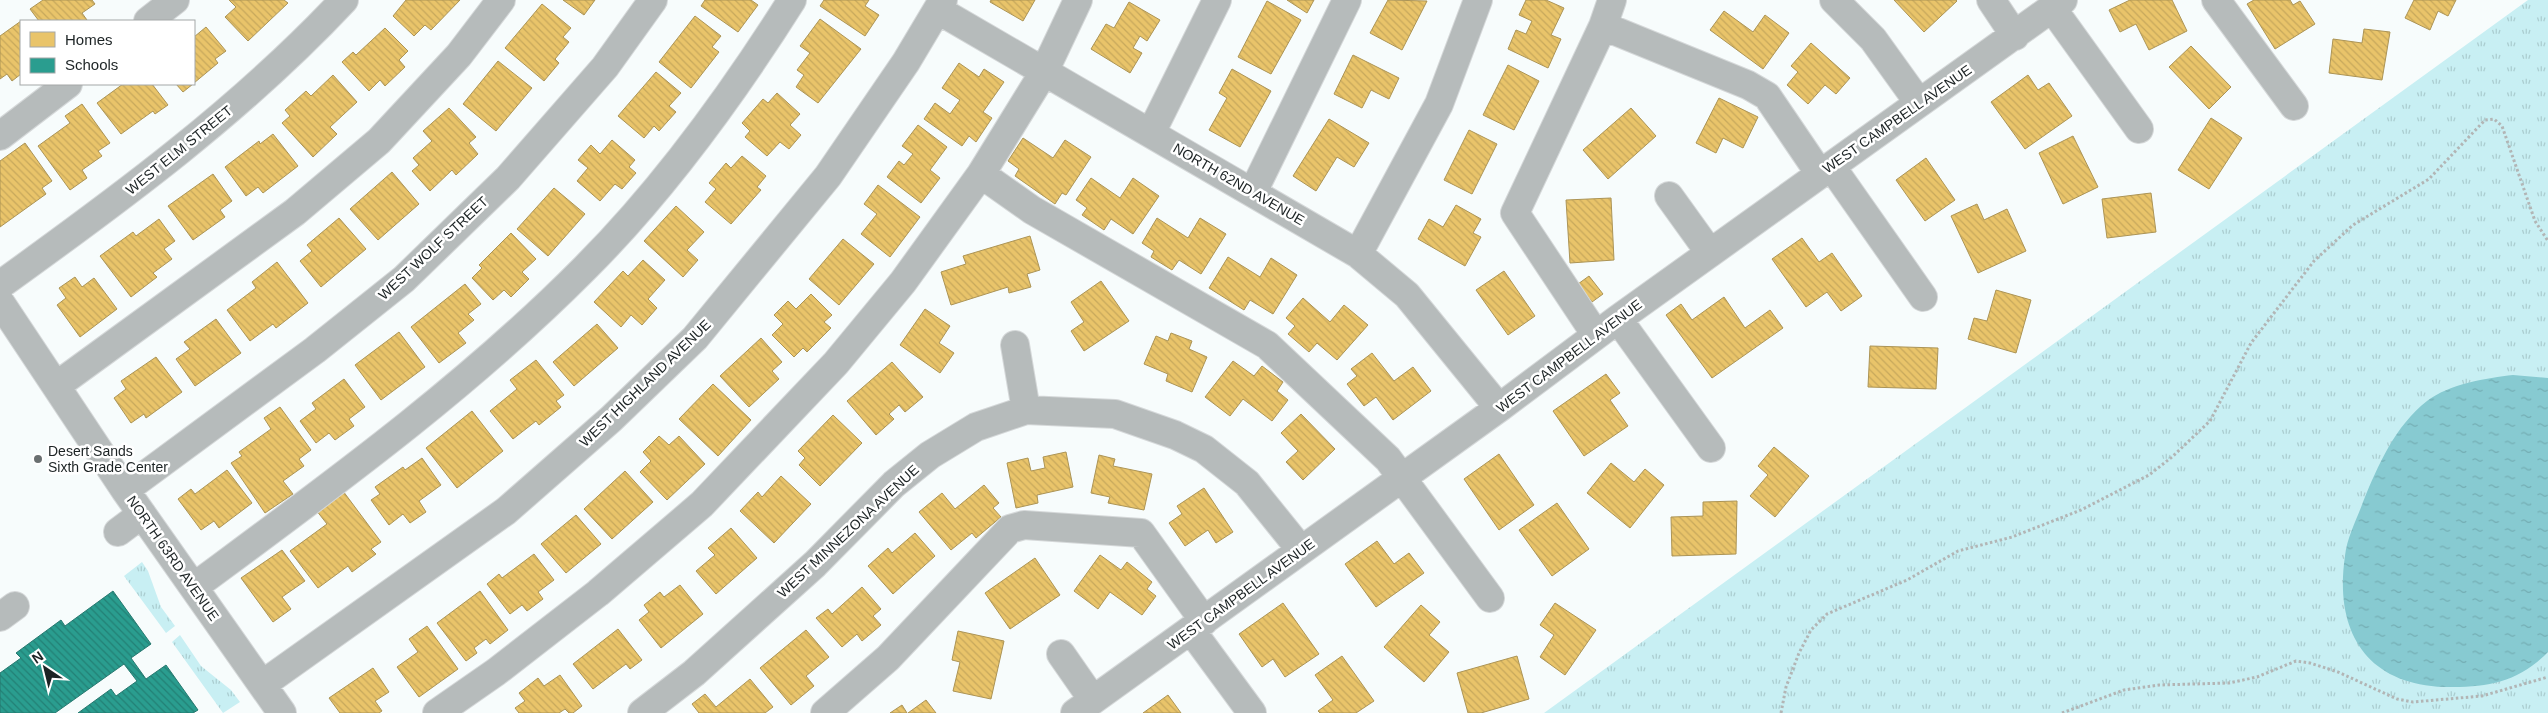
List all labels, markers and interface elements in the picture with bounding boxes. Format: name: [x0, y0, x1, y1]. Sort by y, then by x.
legend: [20, 20, 195, 85]
text: Homes: [65, 31, 113, 48]
text: Schools: [65, 56, 118, 73]
street label: WEST CAMPBELL AVENUE: [1820, 61, 1974, 177]
street label: WEST ELM STREET: [123, 102, 236, 198]
street label: NORTH 62ND AVENUE: [1171, 140, 1307, 228]
street label: WEST WOLF STREET: [375, 193, 491, 303]
street label: WEST CAMPBELL AVENUE: [1493, 296, 1645, 416]
street label: WEST HIGHLAND AVENUE: [576, 316, 714, 450]
place label: Desert Sands Sixth Grade Center: [48, 443, 168, 475]
marker: Desert Sands Sixth Grade Center: [32, 453, 44, 465]
street label: WEST MINNEZONA AVENUE: [774, 461, 922, 601]
street label: NORTH 63RD AVENUE: [124, 492, 222, 624]
street label: WEST CAMPBELL AVENUE: [1164, 535, 1318, 653]
north arrow: [20, 643, 70, 693]
text: N: [29, 648, 46, 667]

